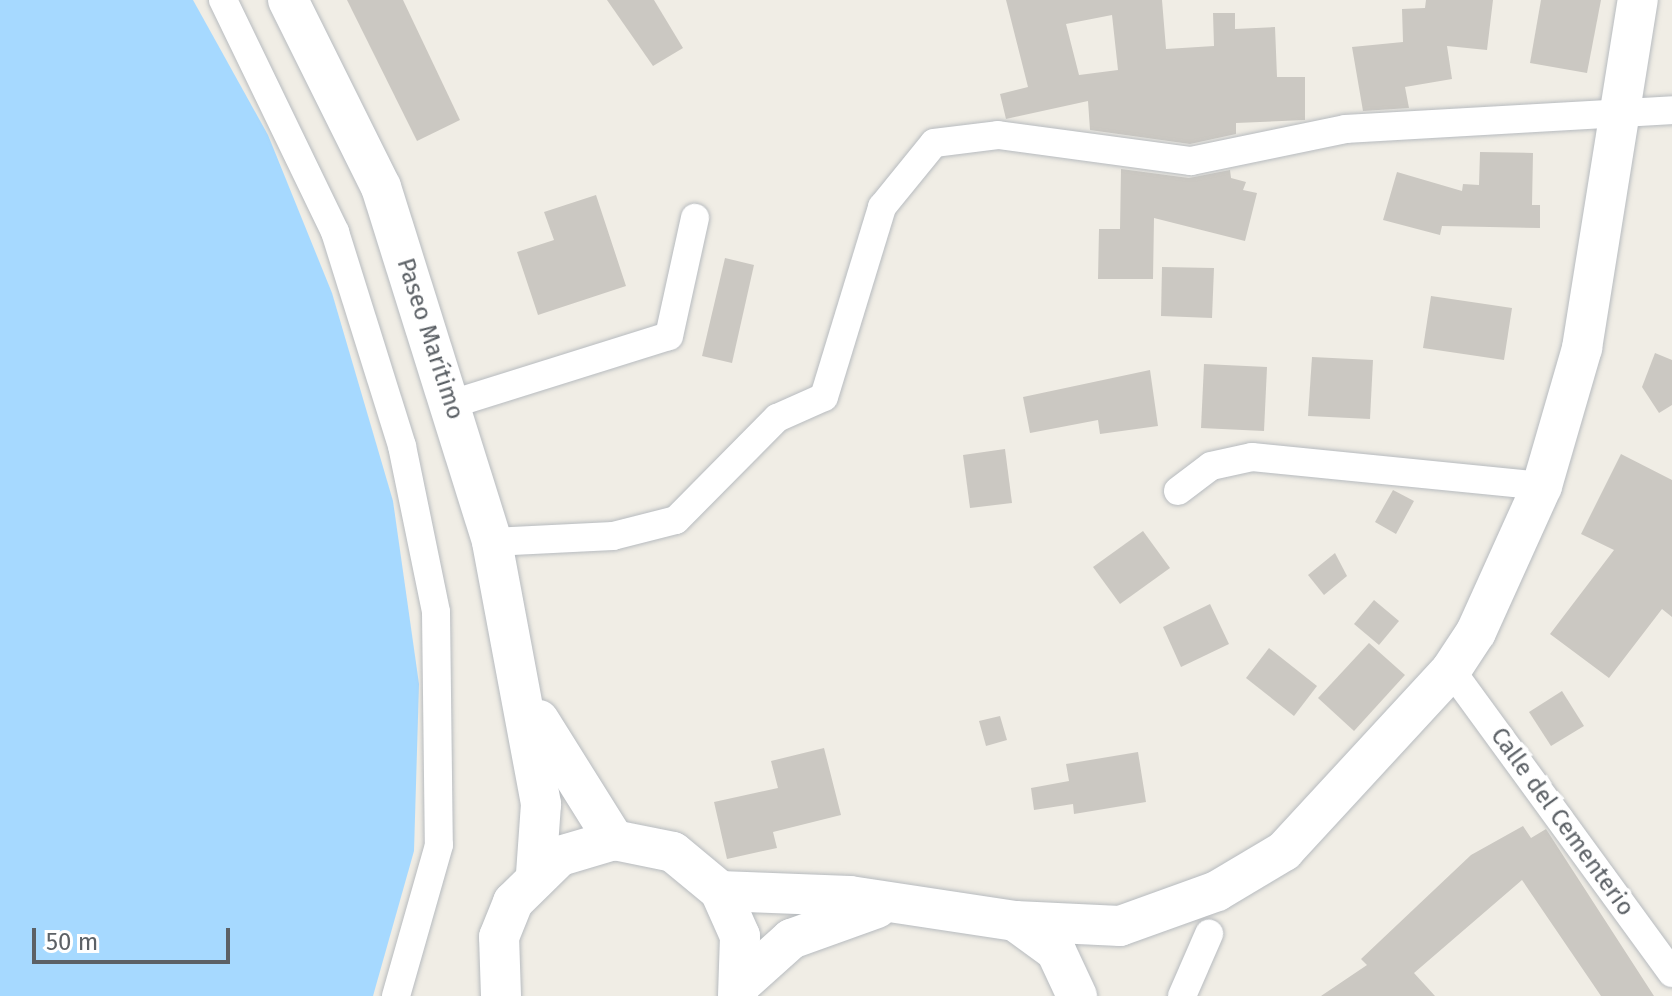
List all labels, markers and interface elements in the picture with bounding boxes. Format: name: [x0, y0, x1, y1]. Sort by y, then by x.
street label: Paseo Marítimo: [390, 255, 470, 423]
street label: Calle del Cementerio: [1484, 722, 1640, 922]
scale bar: [36, 912, 234, 962]
text: 50 m: [46, 928, 98, 956]

